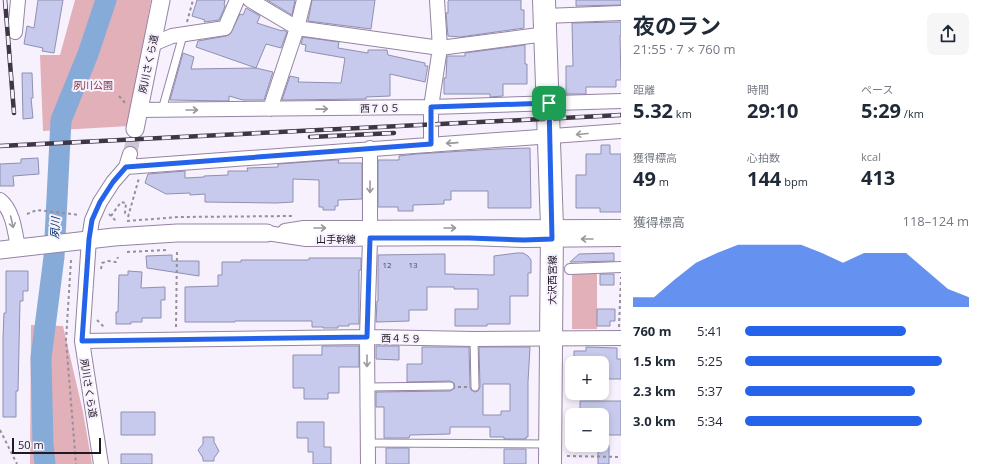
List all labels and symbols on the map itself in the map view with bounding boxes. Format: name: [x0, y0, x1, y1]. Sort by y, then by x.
street label: 夙川さくら道: [135, 33, 161, 95]
park label: 夙川公園: [73, 78, 113, 92]
pin: [532, 86, 566, 120]
street label: 西７０５: [360, 101, 400, 115]
one-way arrow: [315, 105, 328, 113]
one-way arrow: [185, 106, 198, 114]
one-way arrow: [576, 131, 589, 138]
one-way arrow: [446, 140, 459, 147]
one-way arrow: [366, 180, 374, 193]
one-way arrow: [9, 215, 17, 228]
water label: 夙川: [46, 216, 63, 239]
one-way arrow: [313, 224, 326, 232]
one-way arrow: [443, 224, 456, 232]
street label: 山手幹線: [316, 232, 356, 246]
one-way arrow: [581, 235, 594, 243]
street label: 大沢西宮線: [545, 255, 559, 305]
house number: 12: [382, 259, 392, 270]
house number: 13: [408, 259, 418, 270]
street label: 西４５９: [381, 331, 421, 345]
one-way arrow: [363, 354, 371, 367]
street label: 夙川さくら道: [77, 357, 101, 419]
scale bar: [12, 436, 101, 455]

